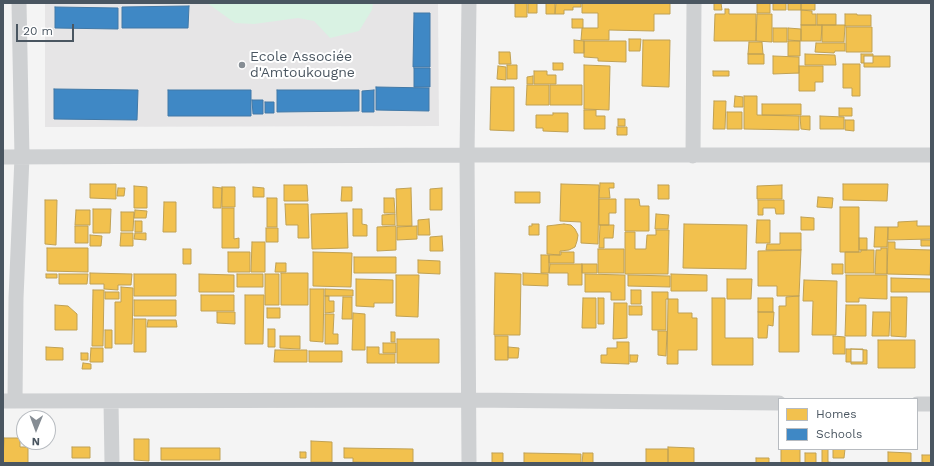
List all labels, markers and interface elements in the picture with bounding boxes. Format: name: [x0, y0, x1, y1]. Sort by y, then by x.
scale bar: [18, 16, 76, 42]
text: 20 m: [23, 24, 53, 38]
place label: Ecole Associée d'Amtoukougne: [250, 49, 355, 82]
marker: Ecole Associée d'Amtoukougne: [237, 60, 247, 70]
legend: [778, 398, 918, 450]
text: Homes: [816, 407, 857, 421]
north arrow: [16, 410, 56, 450]
text: Schools: [816, 427, 862, 441]
text: N: [32, 435, 40, 448]

